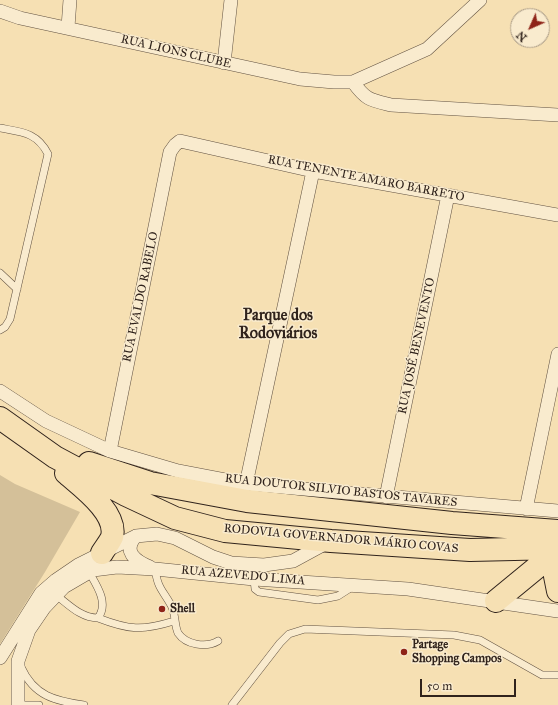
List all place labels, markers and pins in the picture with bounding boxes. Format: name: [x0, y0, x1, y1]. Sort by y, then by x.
place label: Shell: [170, 602, 195, 616]
marker: Shell: [157, 604, 167, 614]
place label: Partage Shopping Campos: [412, 638, 502, 666]
marker: Partage Shopping Campos: [399, 647, 409, 657]

